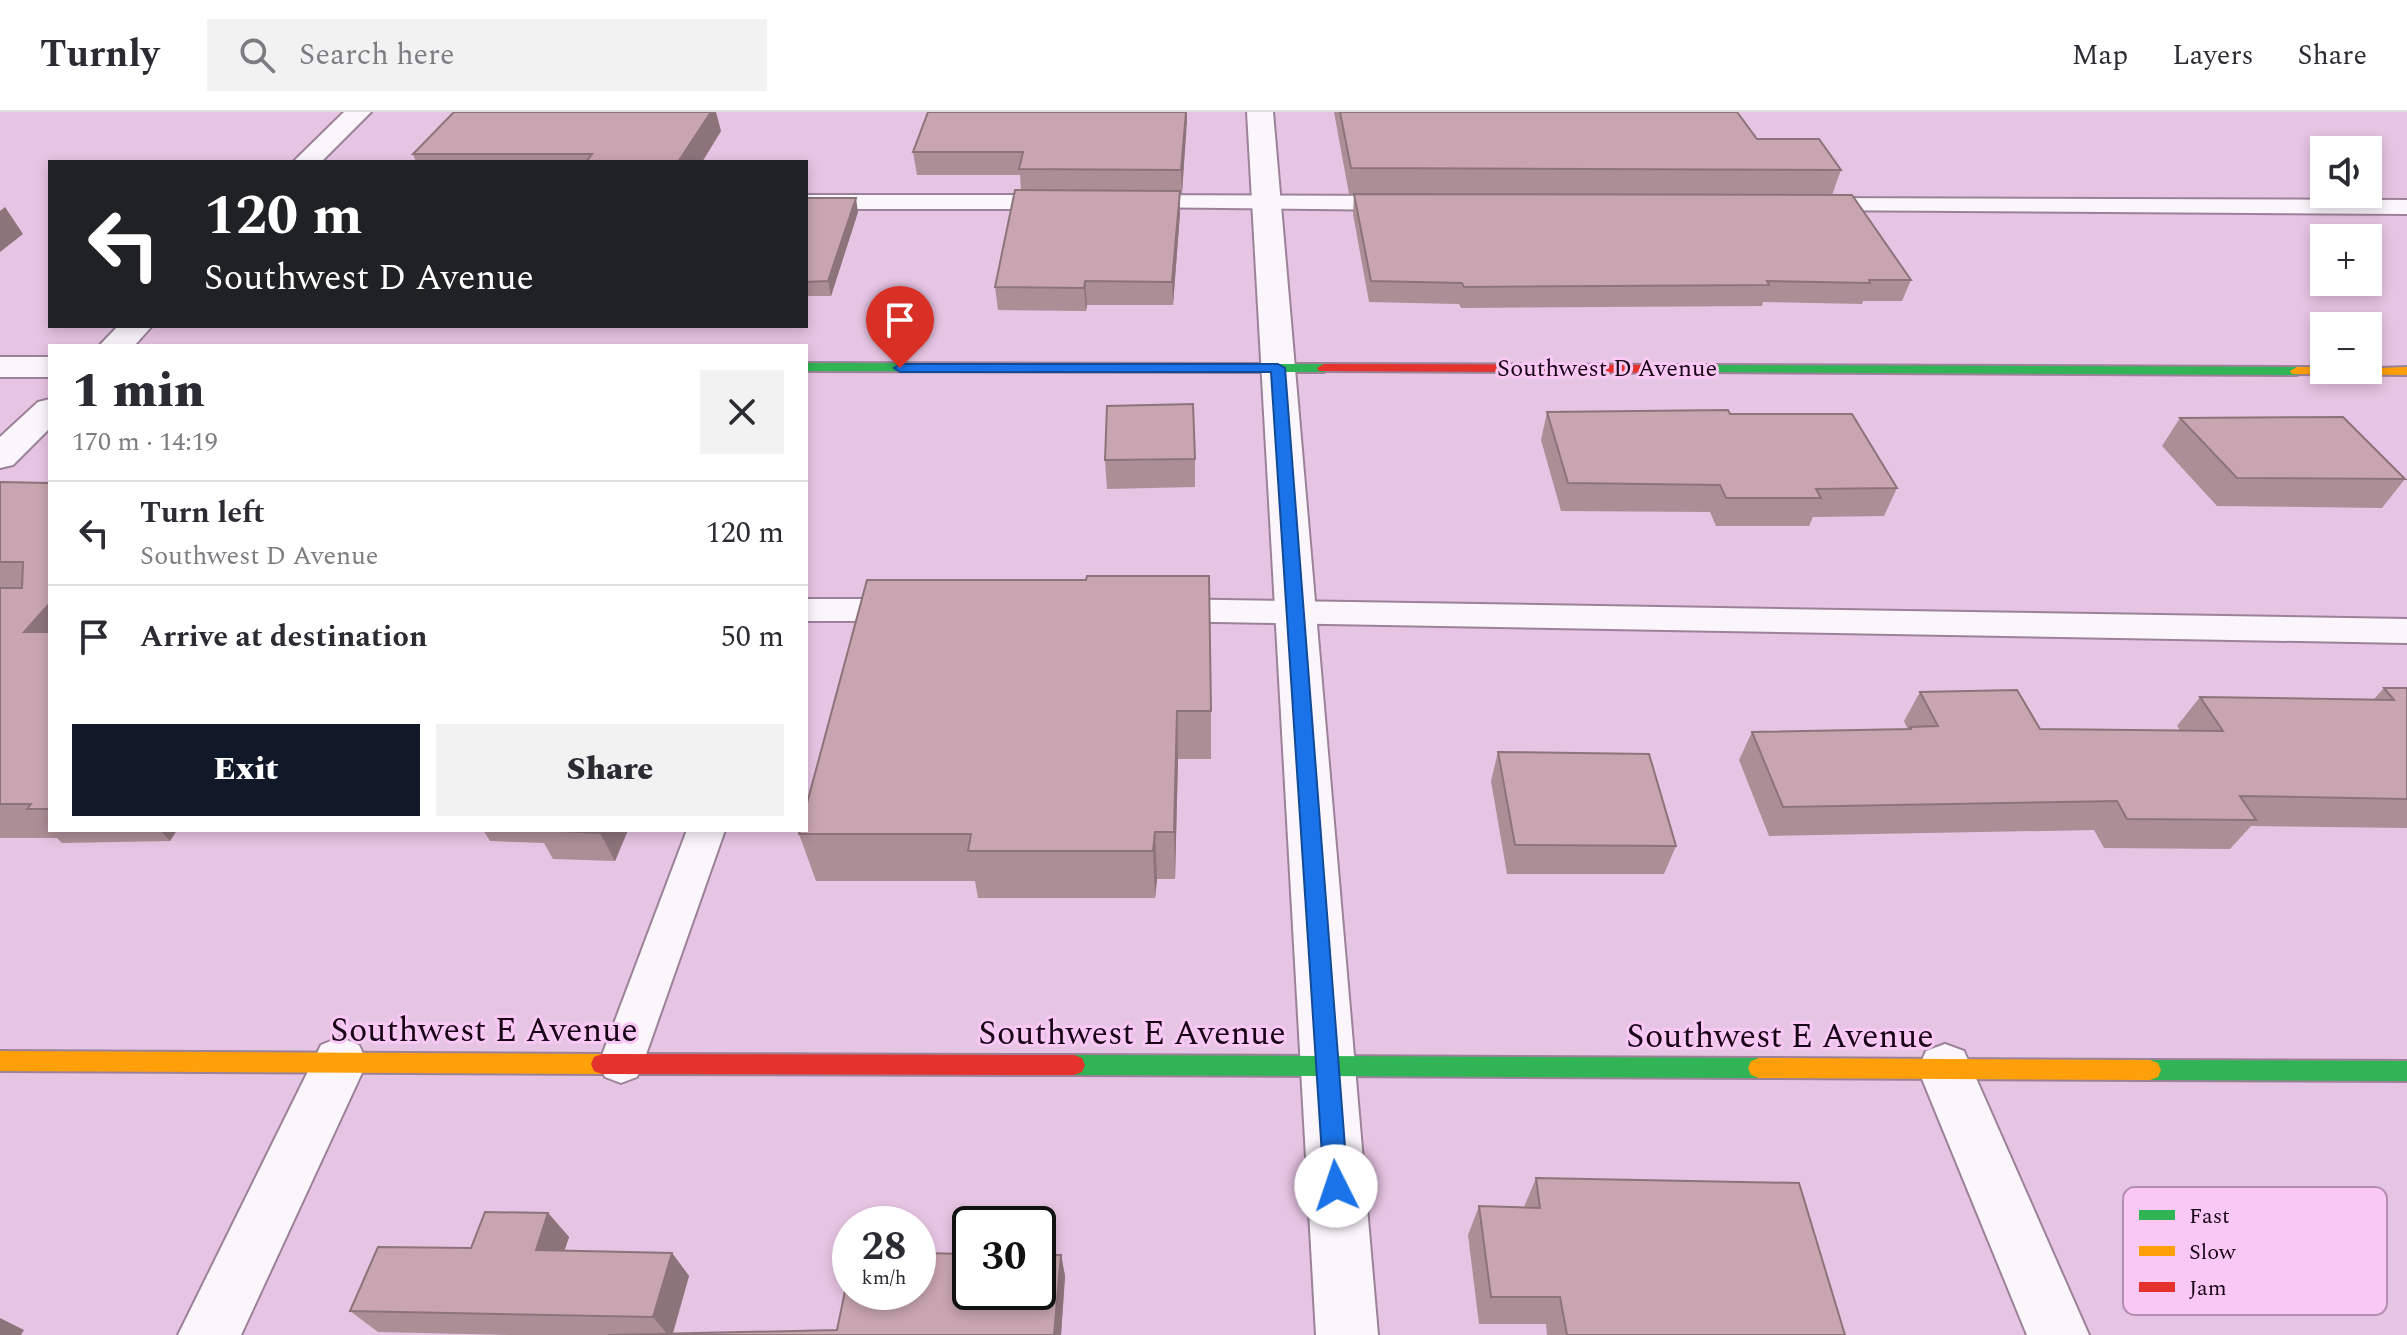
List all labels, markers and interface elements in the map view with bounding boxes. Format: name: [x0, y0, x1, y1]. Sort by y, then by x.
search box: [207, 19, 767, 91]
text: Turnly: [40, 26, 159, 84]
text: Search here: [299, 32, 455, 78]
icon: search: [235, 33, 279, 77]
text: Map: [2072, 34, 2128, 77]
text: Layers: [2172, 34, 2254, 77]
text: Share: [2298, 34, 2367, 77]
map controls: [2310, 136, 2382, 384]
button: sound: [2310, 136, 2382, 208]
text: 120 m: [204, 174, 363, 259]
icon: left: [72, 192, 176, 296]
button: +: [2310, 224, 2382, 296]
text: Southwest D Avenue: [204, 251, 534, 306]
pin: [866, 286, 934, 368]
icon: arrive: [878, 298, 922, 342]
button: −: [2310, 312, 2382, 384]
street label: Southwest D Avenue: [1497, 351, 1717, 387]
text: 1 min: [72, 355, 205, 428]
button: close: [700, 370, 784, 454]
text: 170 m · 14:19: [72, 422, 218, 462]
text: Turn left: [140, 490, 265, 536]
text: 120 m: [706, 510, 784, 556]
icon: left: [72, 511, 116, 555]
text: Southwest D Avenue: [140, 536, 378, 576]
text: Arrive at destination: [140, 614, 427, 660]
text: 50 m: [721, 614, 784, 660]
icon: arrive: [72, 615, 116, 659]
button: Exit: [72, 724, 420, 816]
button: Share: [436, 724, 784, 816]
street label: Southwest E Avenue: [330, 1005, 638, 1057]
street label: Southwest E Avenue: [978, 1008, 1286, 1060]
street label: Southwest E Avenue: [1626, 1011, 1934, 1063]
position arrow: [1294, 1144, 1378, 1228]
legend: [2123, 1187, 2387, 1315]
text: Fast: [2189, 1200, 2230, 1233]
speed limit sign: 30: [952, 1206, 1056, 1310]
text: 28: [862, 1217, 906, 1278]
text: Slow: [2189, 1236, 2237, 1269]
text: km/h: [862, 1263, 907, 1293]
text: Jam: [2189, 1272, 2227, 1305]

